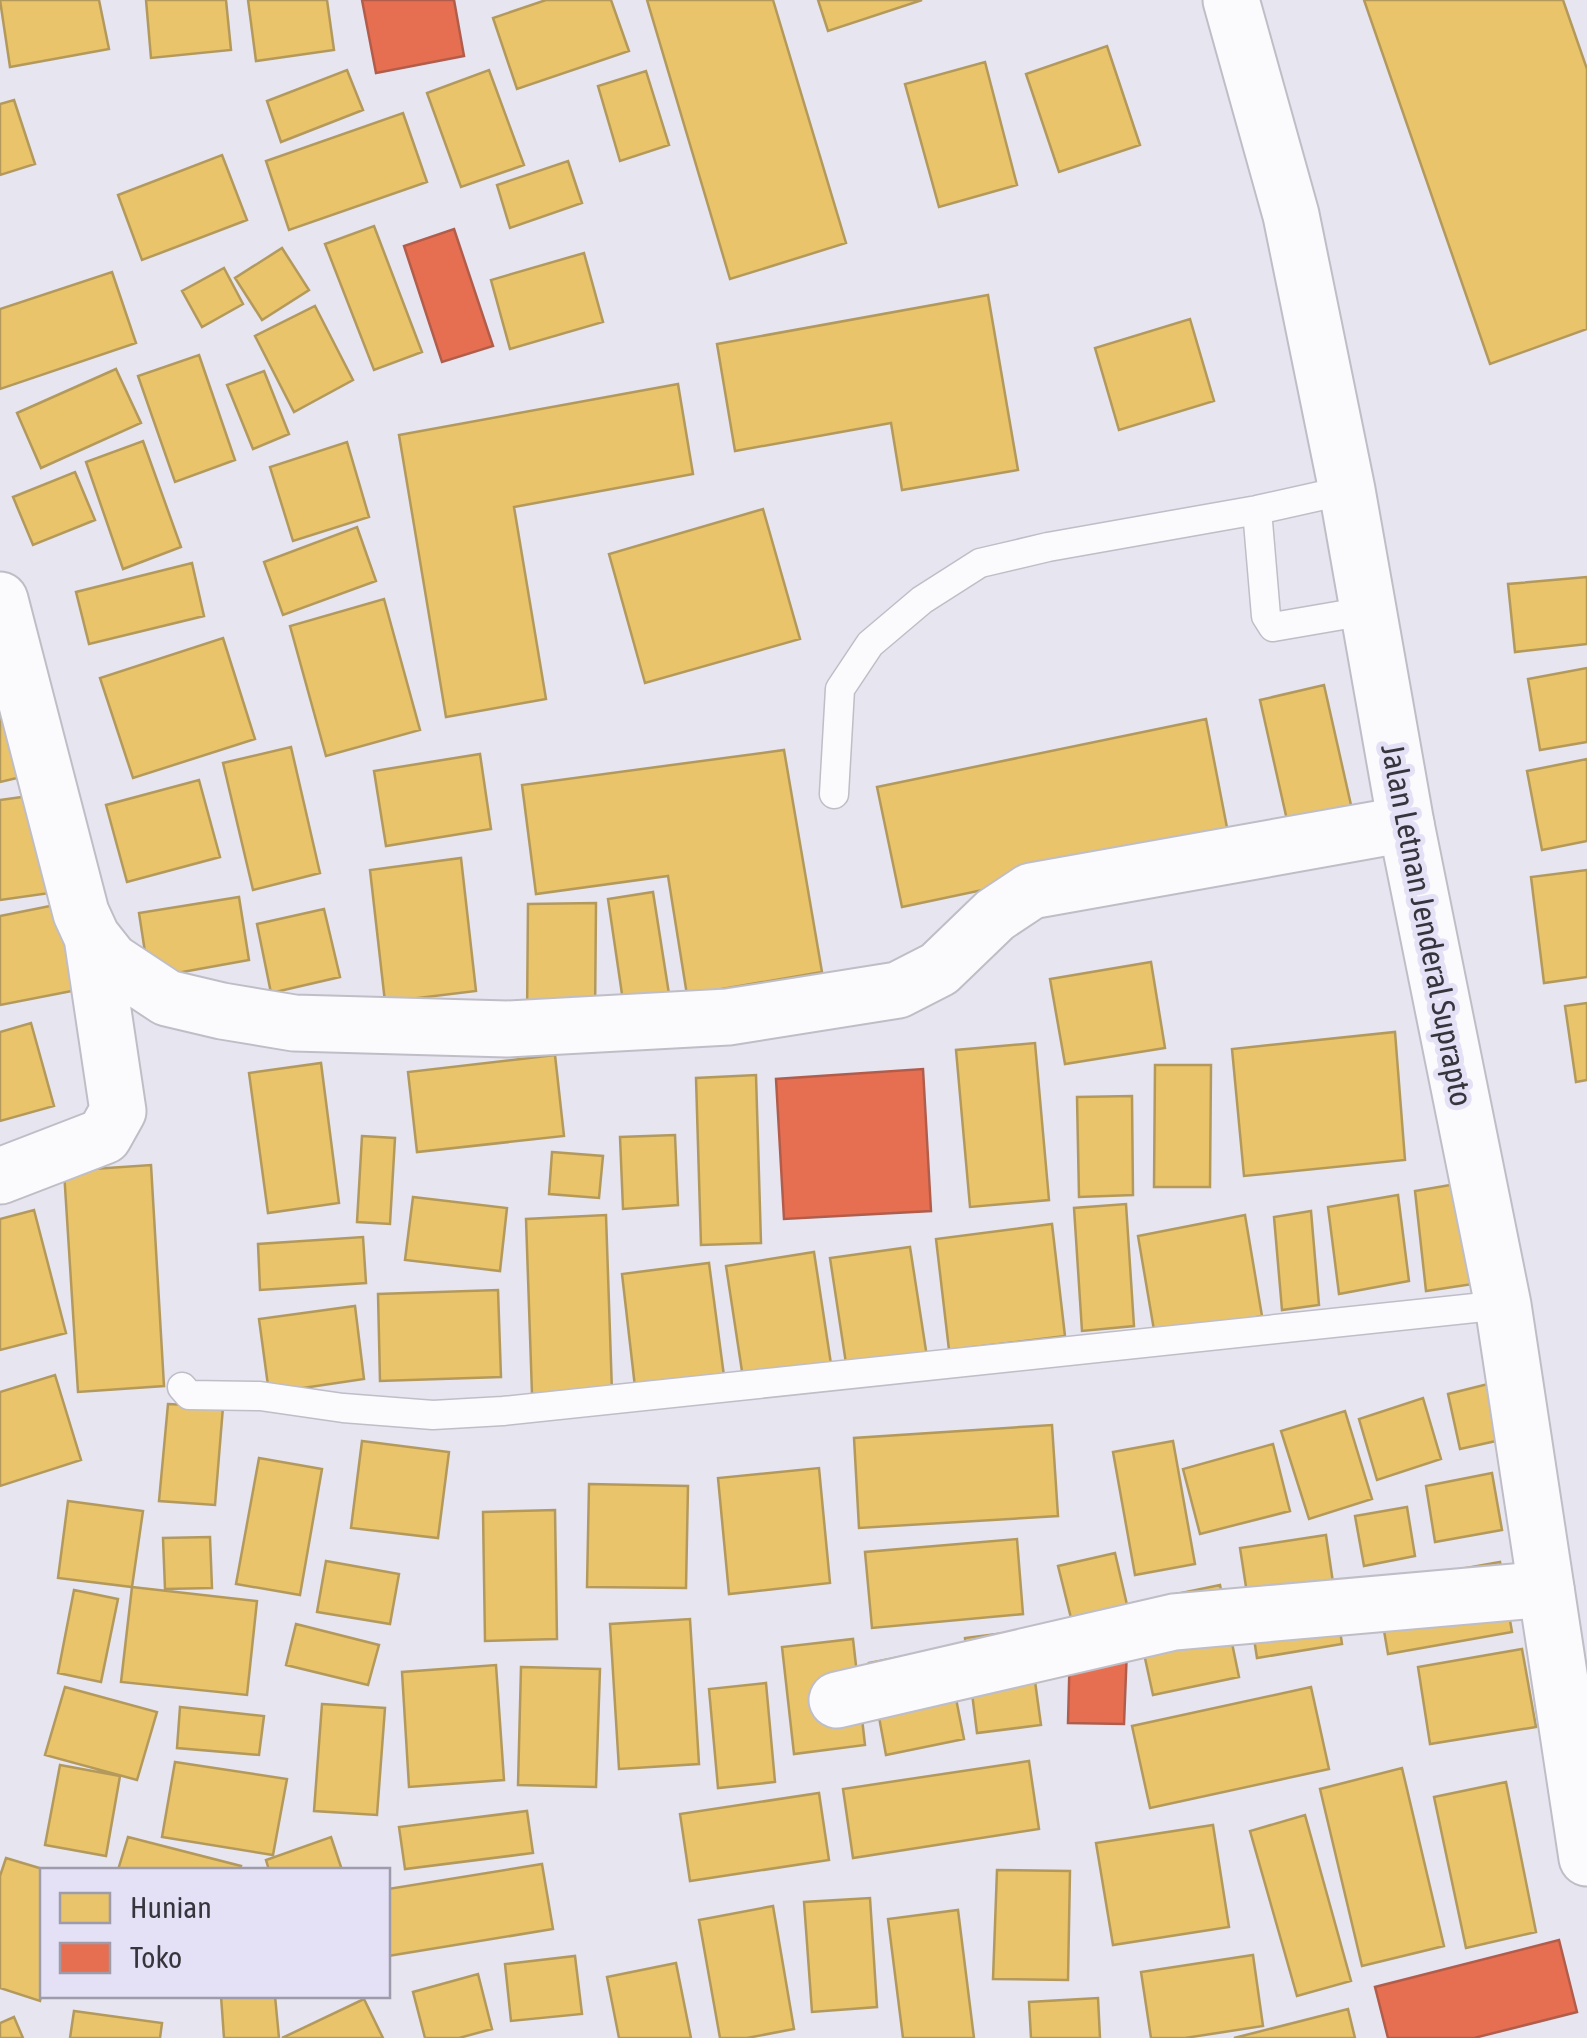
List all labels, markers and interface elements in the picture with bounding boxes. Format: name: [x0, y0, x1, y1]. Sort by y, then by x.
street label: Jalan Letnan Jenderal Suprapto: [1374, 741, 1481, 1109]
legend: [40, 1868, 390, 1998]
text: Hunian: [130, 1890, 212, 1924]
text: Toko: [130, 1940, 182, 1974]

